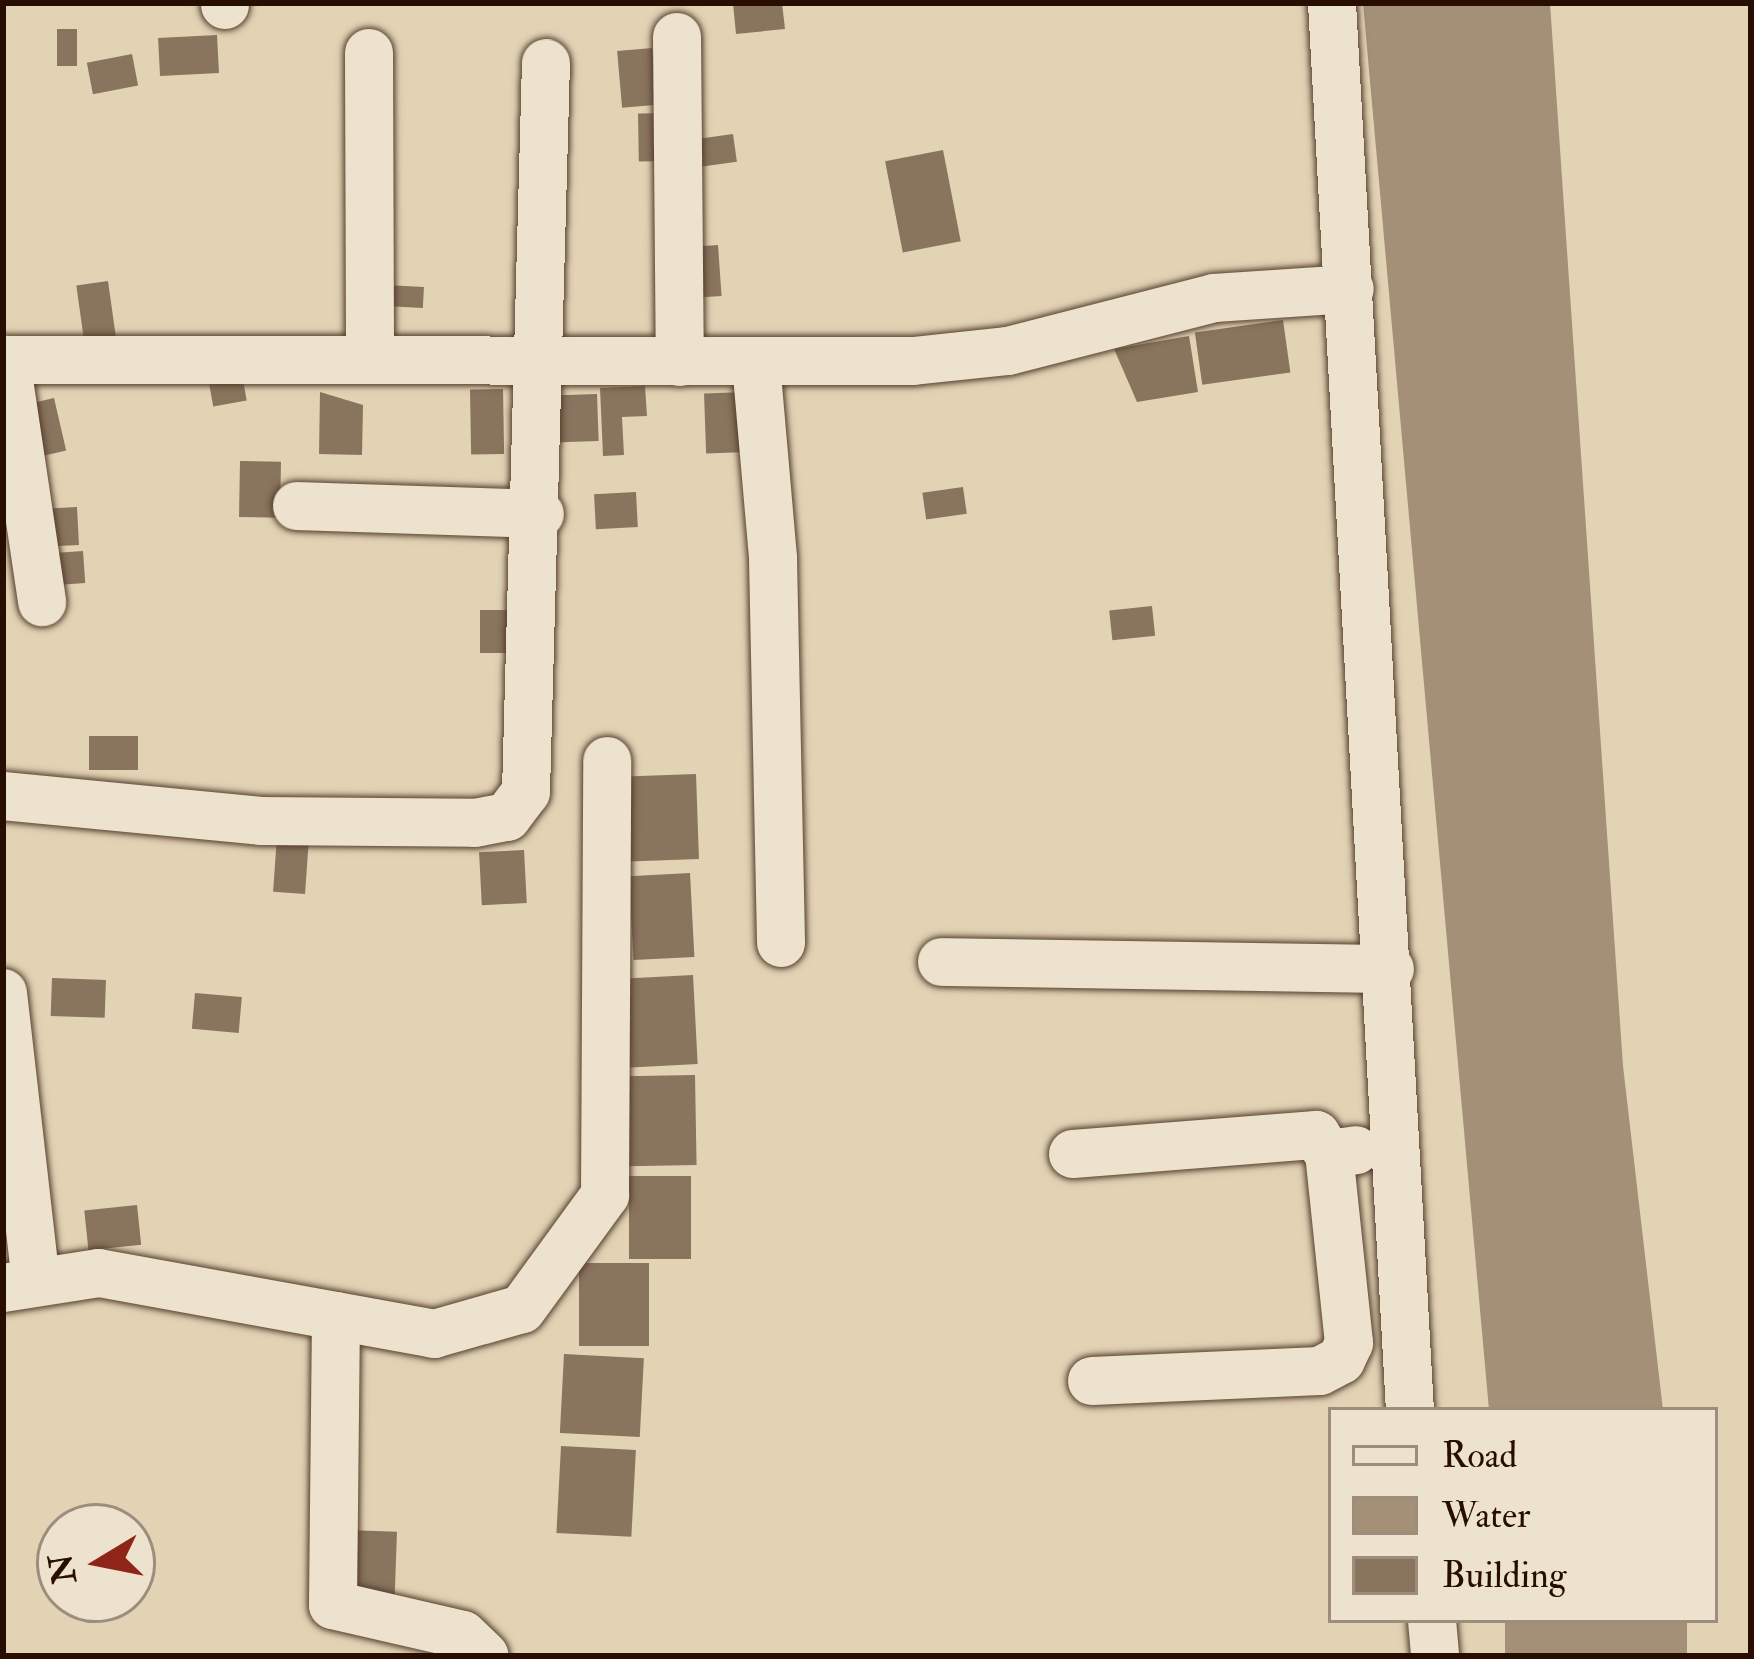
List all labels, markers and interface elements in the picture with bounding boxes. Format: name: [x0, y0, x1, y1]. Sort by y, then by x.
legend: [1328, 1407, 1718, 1623]
text: Road: [1442, 1433, 1517, 1478]
text: Water: [1442, 1493, 1530, 1538]
north arrow: [36, 1503, 156, 1623]
text: N: [40, 1551, 86, 1587]
text: Building: [1442, 1553, 1566, 1598]

